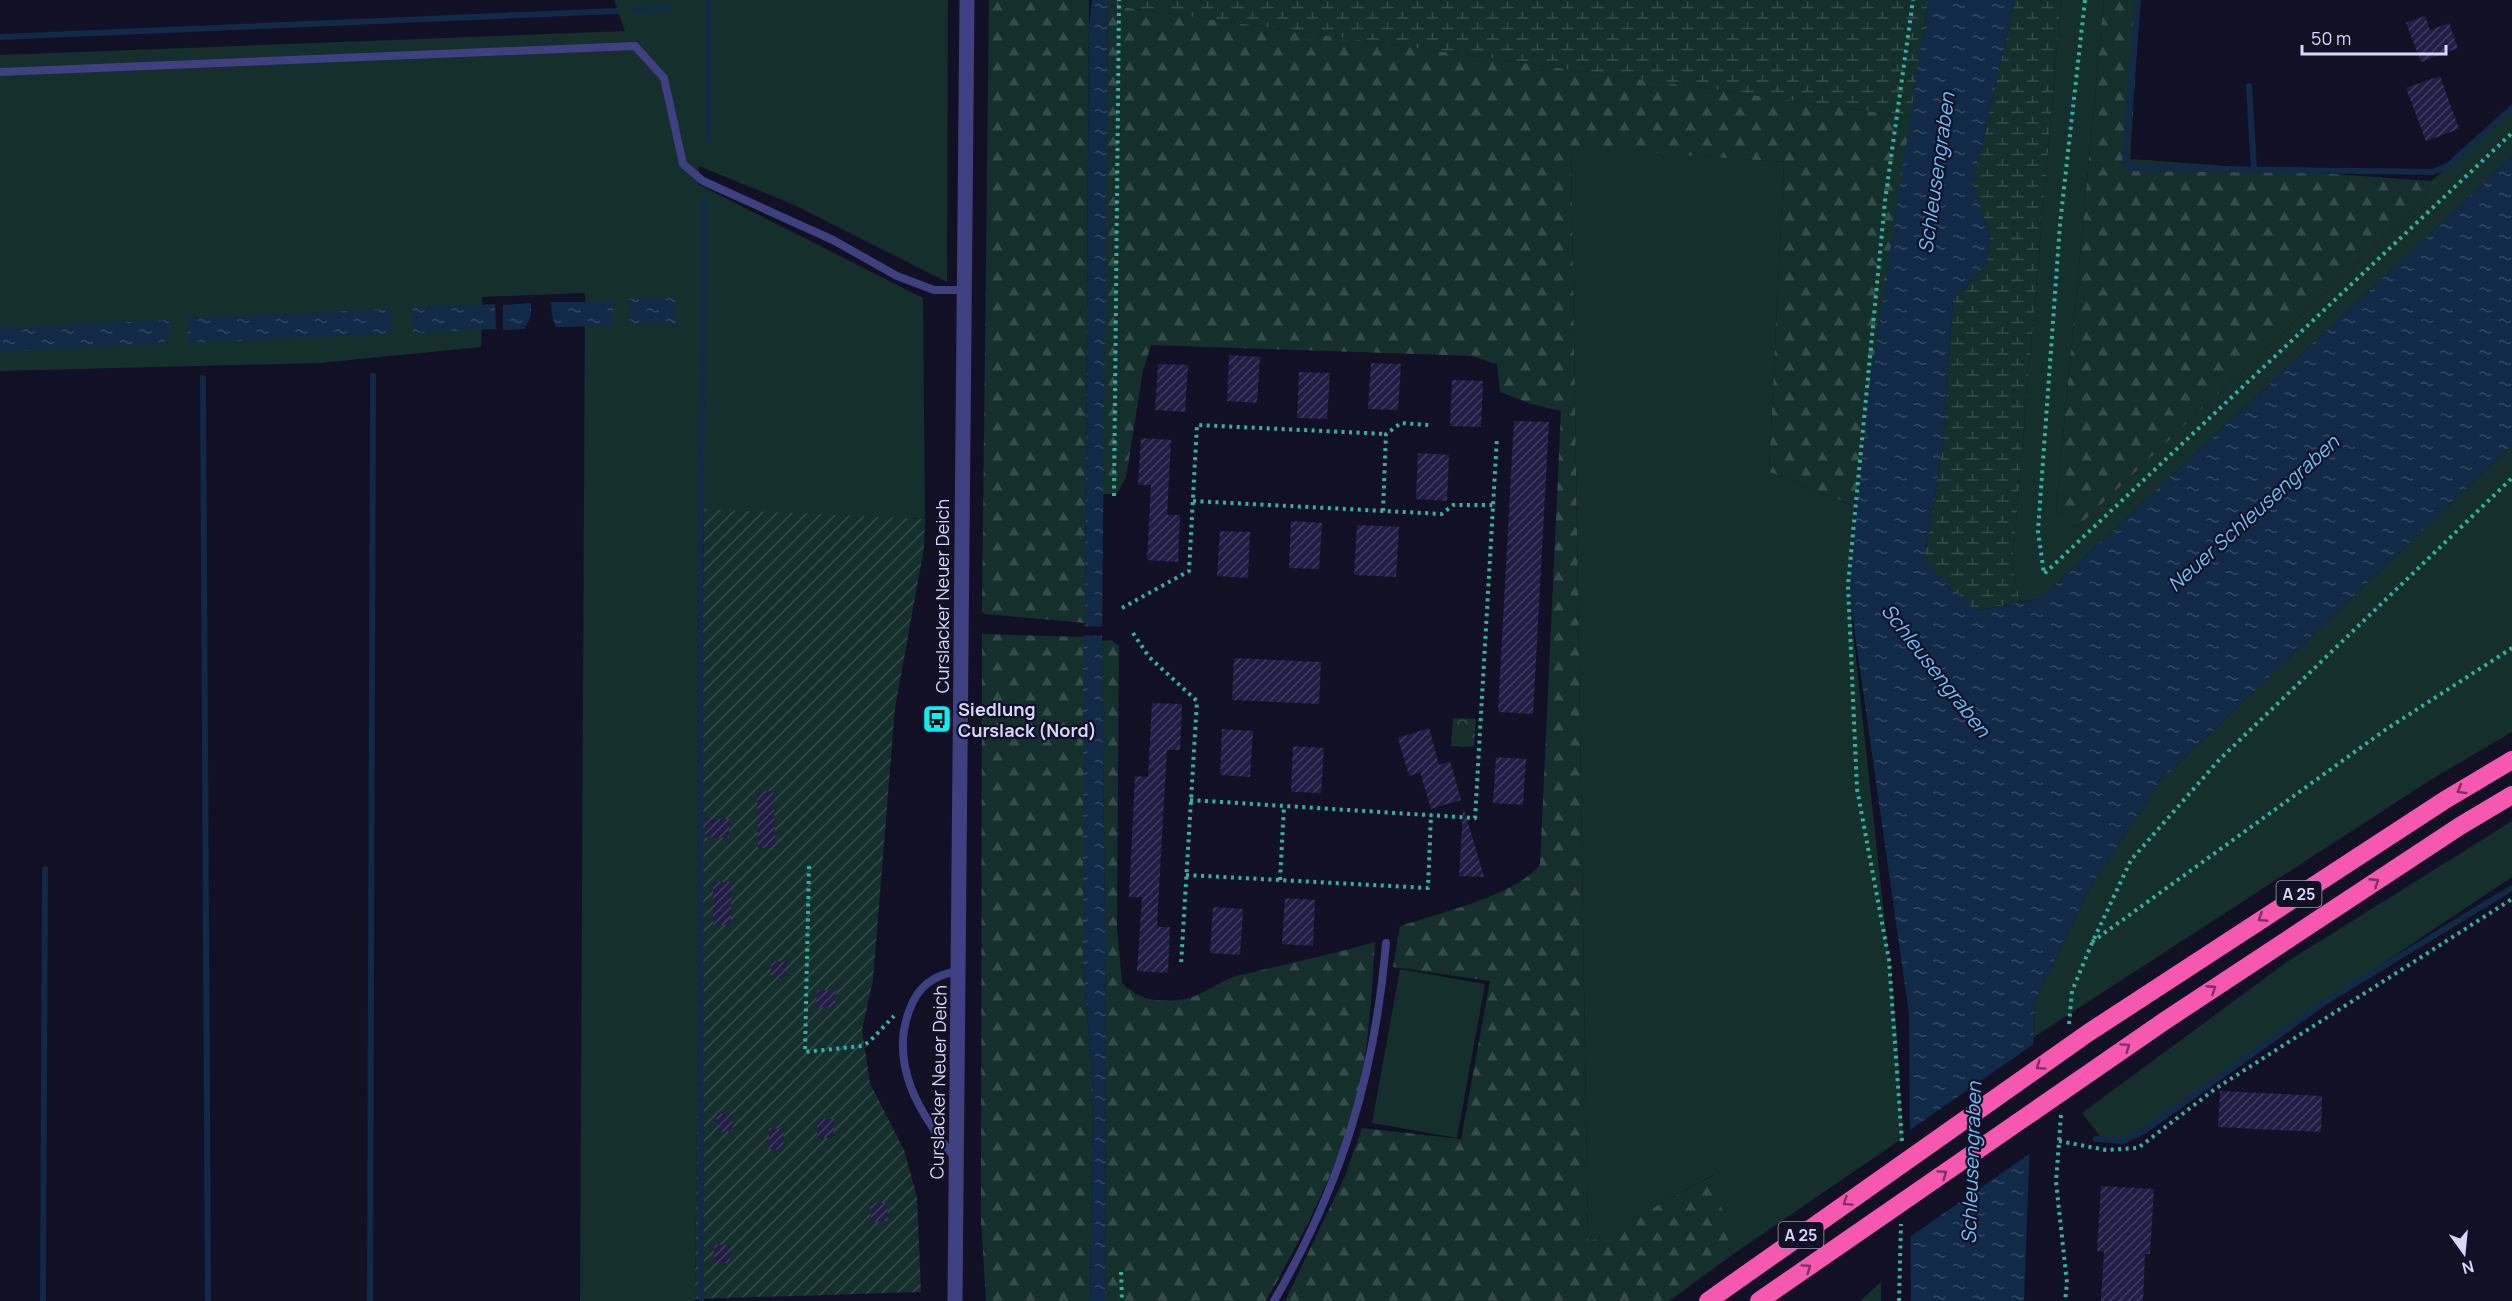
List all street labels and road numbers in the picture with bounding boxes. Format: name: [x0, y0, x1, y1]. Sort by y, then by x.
street label: Curslacker Neuer Deich: [930, 499, 954, 693]
road number: A 25: [2276, 881, 2322, 907]
street label: Curslacker Neuer Deich: [924, 985, 952, 1179]
road number: A 25: [1778, 1222, 1824, 1248]

